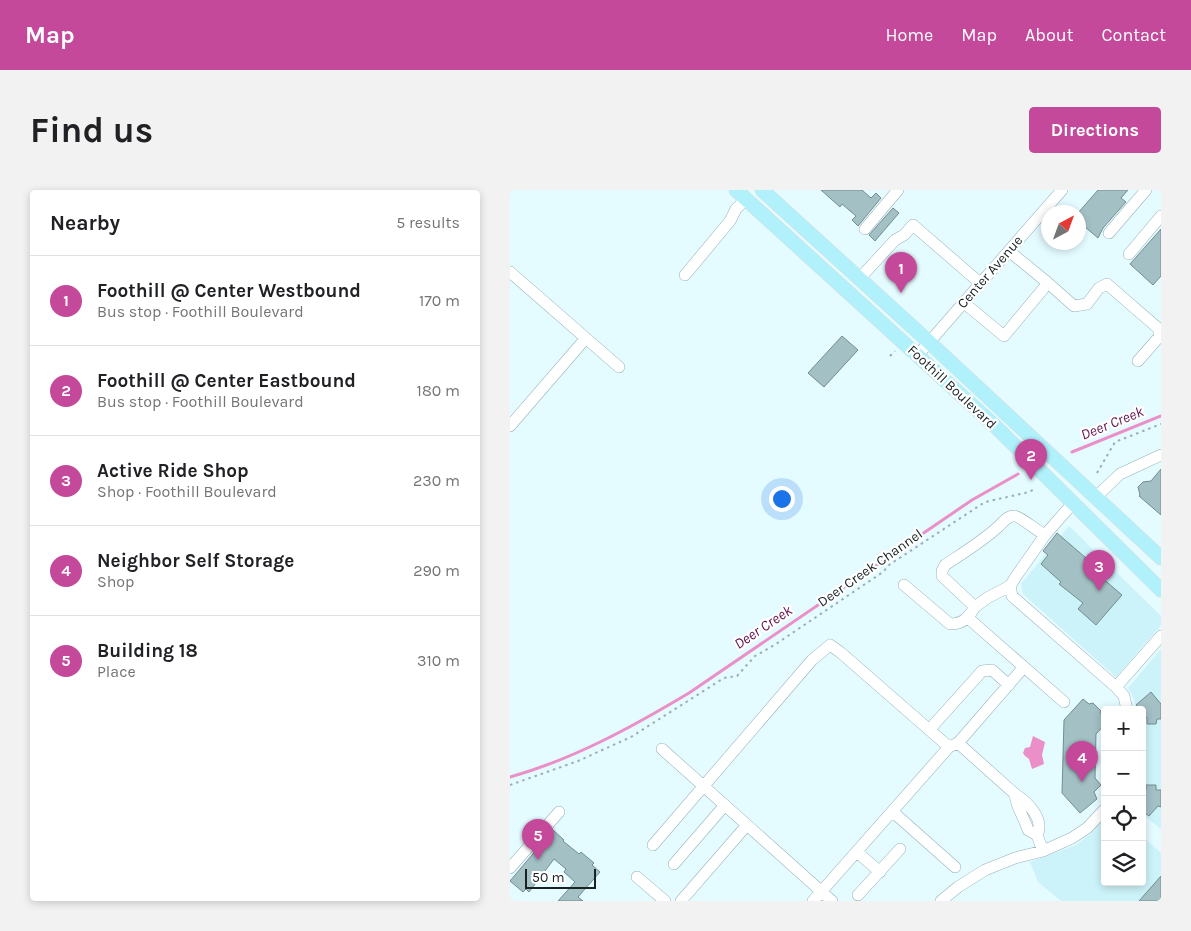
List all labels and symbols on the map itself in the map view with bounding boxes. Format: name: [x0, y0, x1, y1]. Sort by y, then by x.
north arrow: [1041, 205, 1086, 250]
street label: Center Avenue: [954, 232, 1026, 312]
pin: 1: [885, 252, 917, 293]
street label: Foothill Boulevard: [904, 341, 1000, 433]
water label: Deer Creek: [1078, 402, 1146, 444]
pin: 2: [1015, 439, 1047, 480]
your location: [769, 486, 795, 512]
street label: Deer Creek Channel: [814, 525, 926, 611]
pin: 3: [1083, 550, 1115, 591]
water label: Deer Creek: [731, 601, 796, 653]
pin: 4: [1066, 741, 1098, 782]
pin: 5: [522, 819, 554, 860]
scale bar: [525, 866, 596, 889]

